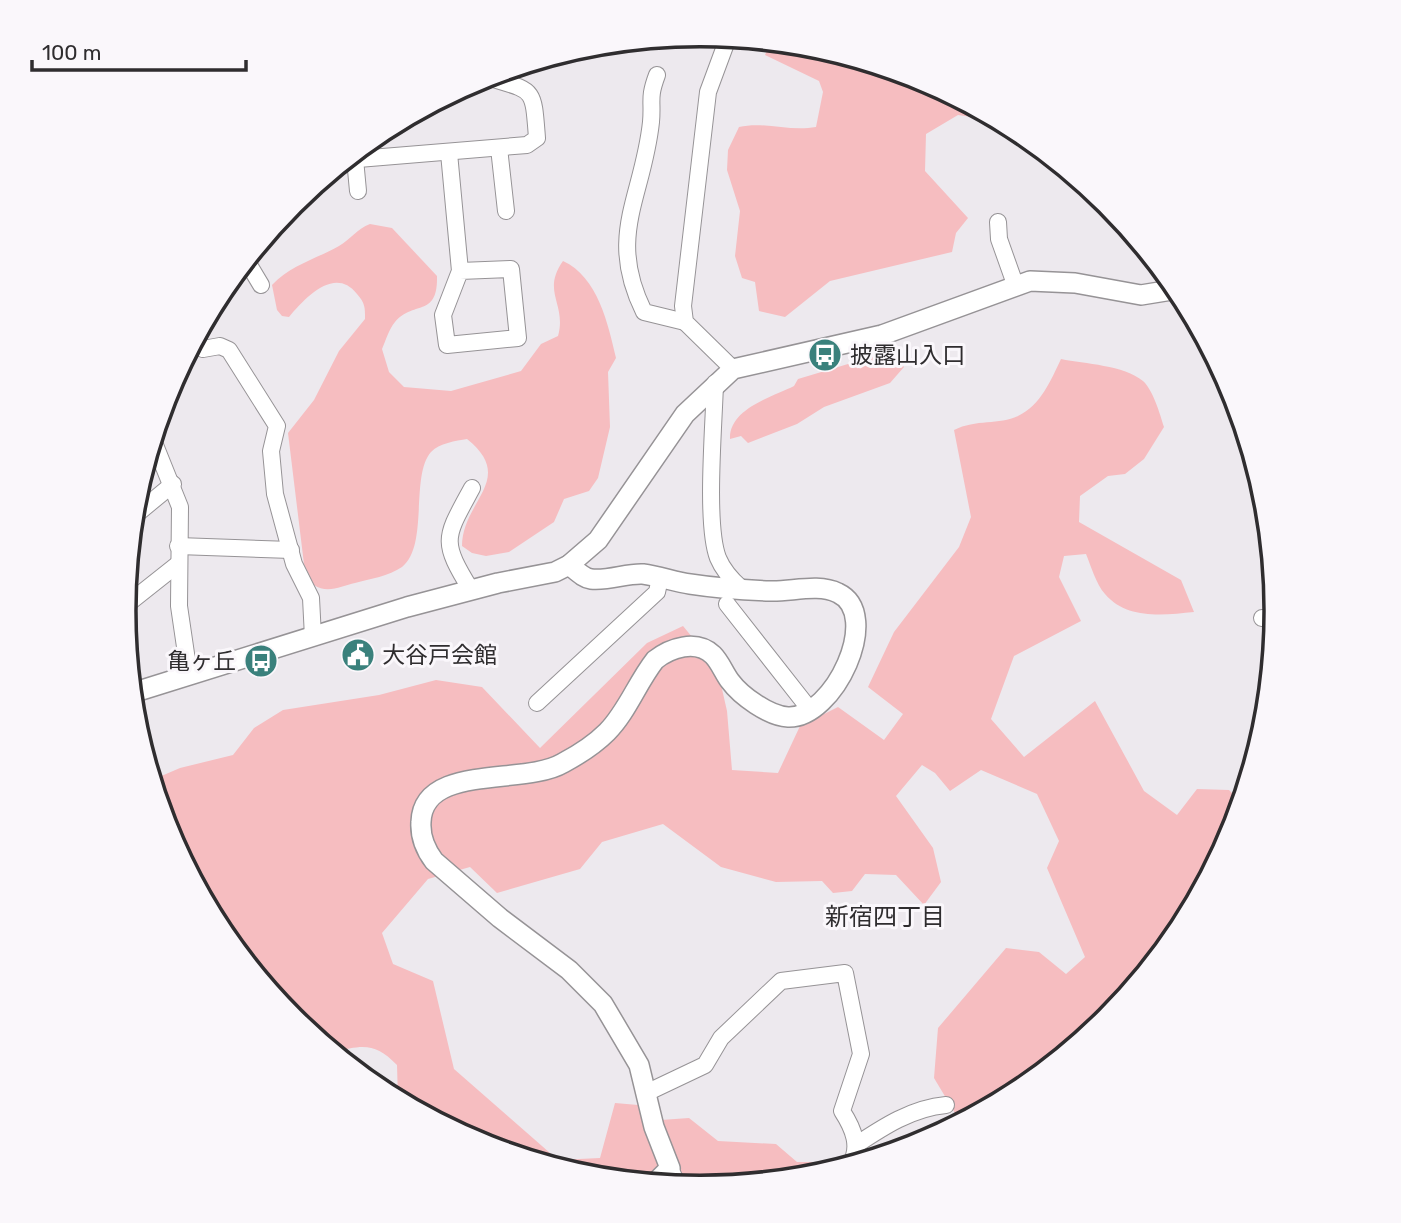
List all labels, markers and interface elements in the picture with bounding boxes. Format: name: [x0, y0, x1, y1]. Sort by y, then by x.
scale bar: [32, 28, 245, 72]
text: 100 m: [42, 40, 101, 65]
bus stop icon: 披露山入口: [806, 336, 844, 374]
place label: 披露山入口: [850, 341, 965, 369]
public building icon: 大谷戸会館: [339, 636, 377, 674]
place label: 大谷戸会館: [382, 641, 497, 669]
bus stop icon: 亀ヶ丘: [242, 642, 280, 680]
place label: 亀ヶ丘: [167, 647, 236, 675]
district label: 新宿四丁目: [825, 903, 945, 931]

